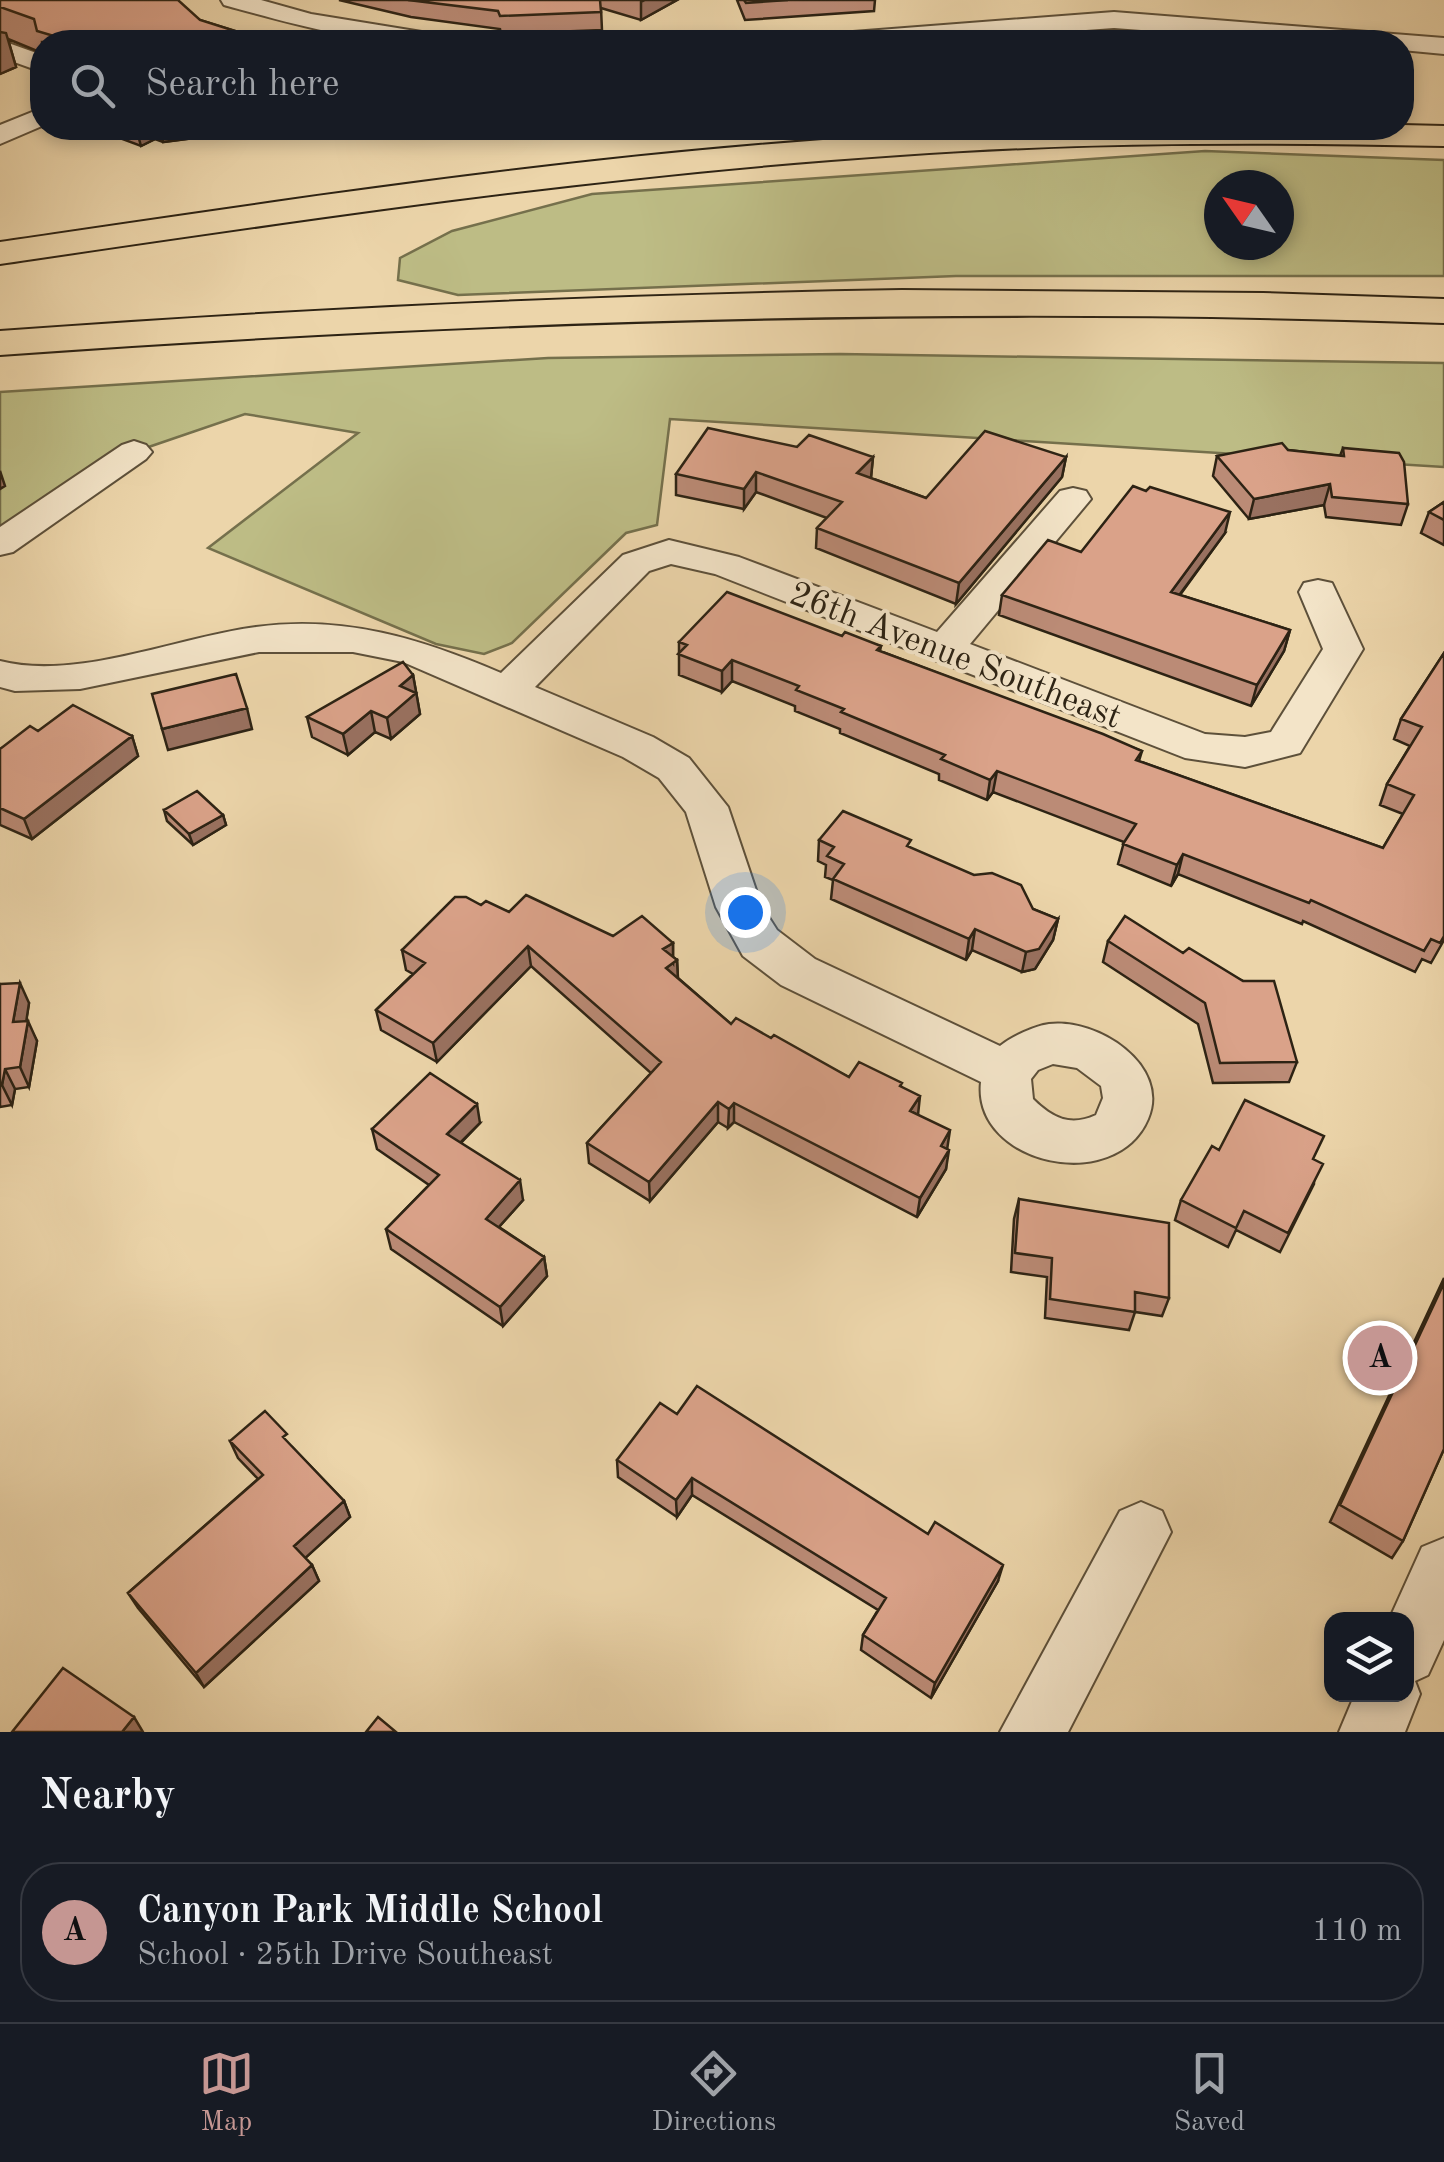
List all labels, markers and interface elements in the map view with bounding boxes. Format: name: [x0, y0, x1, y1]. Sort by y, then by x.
search box: [30, 30, 1414, 140]
icon: search: [65, 58, 120, 113]
text: Search here: [145, 66, 340, 104]
north arrow: [1204, 170, 1294, 260]
street label: 26th Avenue Southeast: [784, 577, 1126, 736]
your location: [720, 887, 771, 938]
pin: A: [1348, 1320, 1412, 1396]
map controls: [1324, 1612, 1414, 1702]
button: layers: [1324, 1612, 1414, 1702]
text: Nearby: [40, 1776, 176, 1818]
text: Canyon Park Middle School: [137, 1893, 603, 1931]
text: A: [62, 1916, 87, 1948]
text: 110 m: [1312, 1916, 1402, 1948]
text: School · 25th Drive Southeast: [137, 1940, 553, 1972]
tab: Map: [199, 2046, 254, 2141]
tab: Directions: [652, 2046, 776, 2141]
tab: Saved: [1174, 2046, 1245, 2141]

